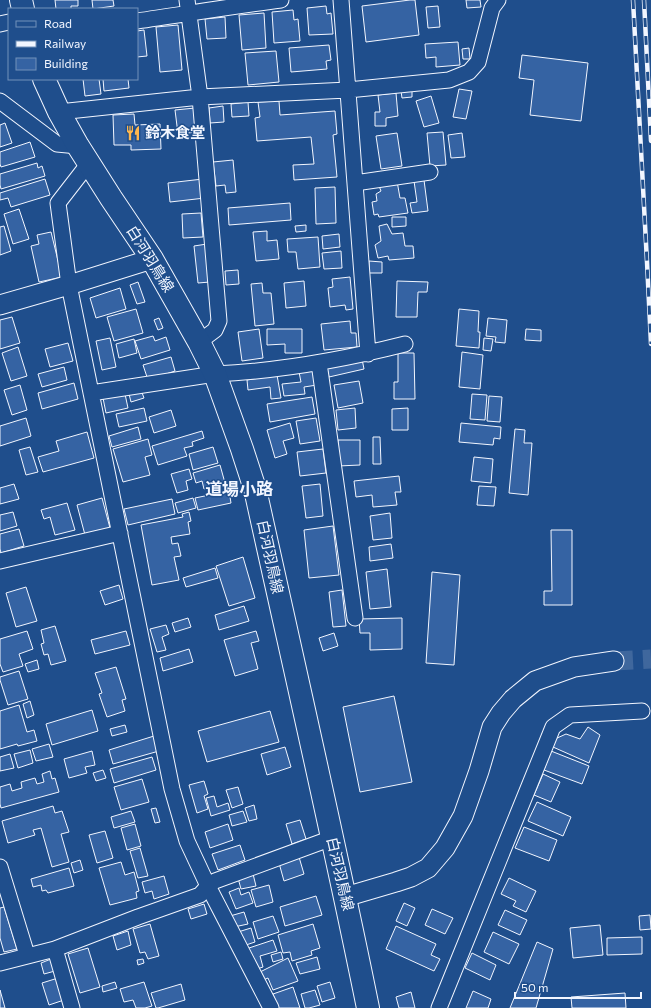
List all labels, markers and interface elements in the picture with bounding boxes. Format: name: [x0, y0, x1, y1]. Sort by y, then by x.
legend: [8, 8, 138, 80]
text: Road: [44, 16, 72, 30]
text: Railway: [44, 36, 86, 50]
text: Building: [44, 56, 88, 70]
place label: 鈴木食堂: [145, 123, 205, 141]
restaurant icon: 鈴木食堂: [124, 124, 142, 142]
street label: 白河羽鳥線: [123, 222, 178, 295]
district label: 道場小路: [205, 478, 274, 499]
street label: 白河羽鳥線: [254, 518, 288, 595]
street label: 白河羽鳥線: [324, 835, 358, 912]
scale bar: [515, 974, 641, 1000]
text: 50 m: [521, 980, 549, 994]

